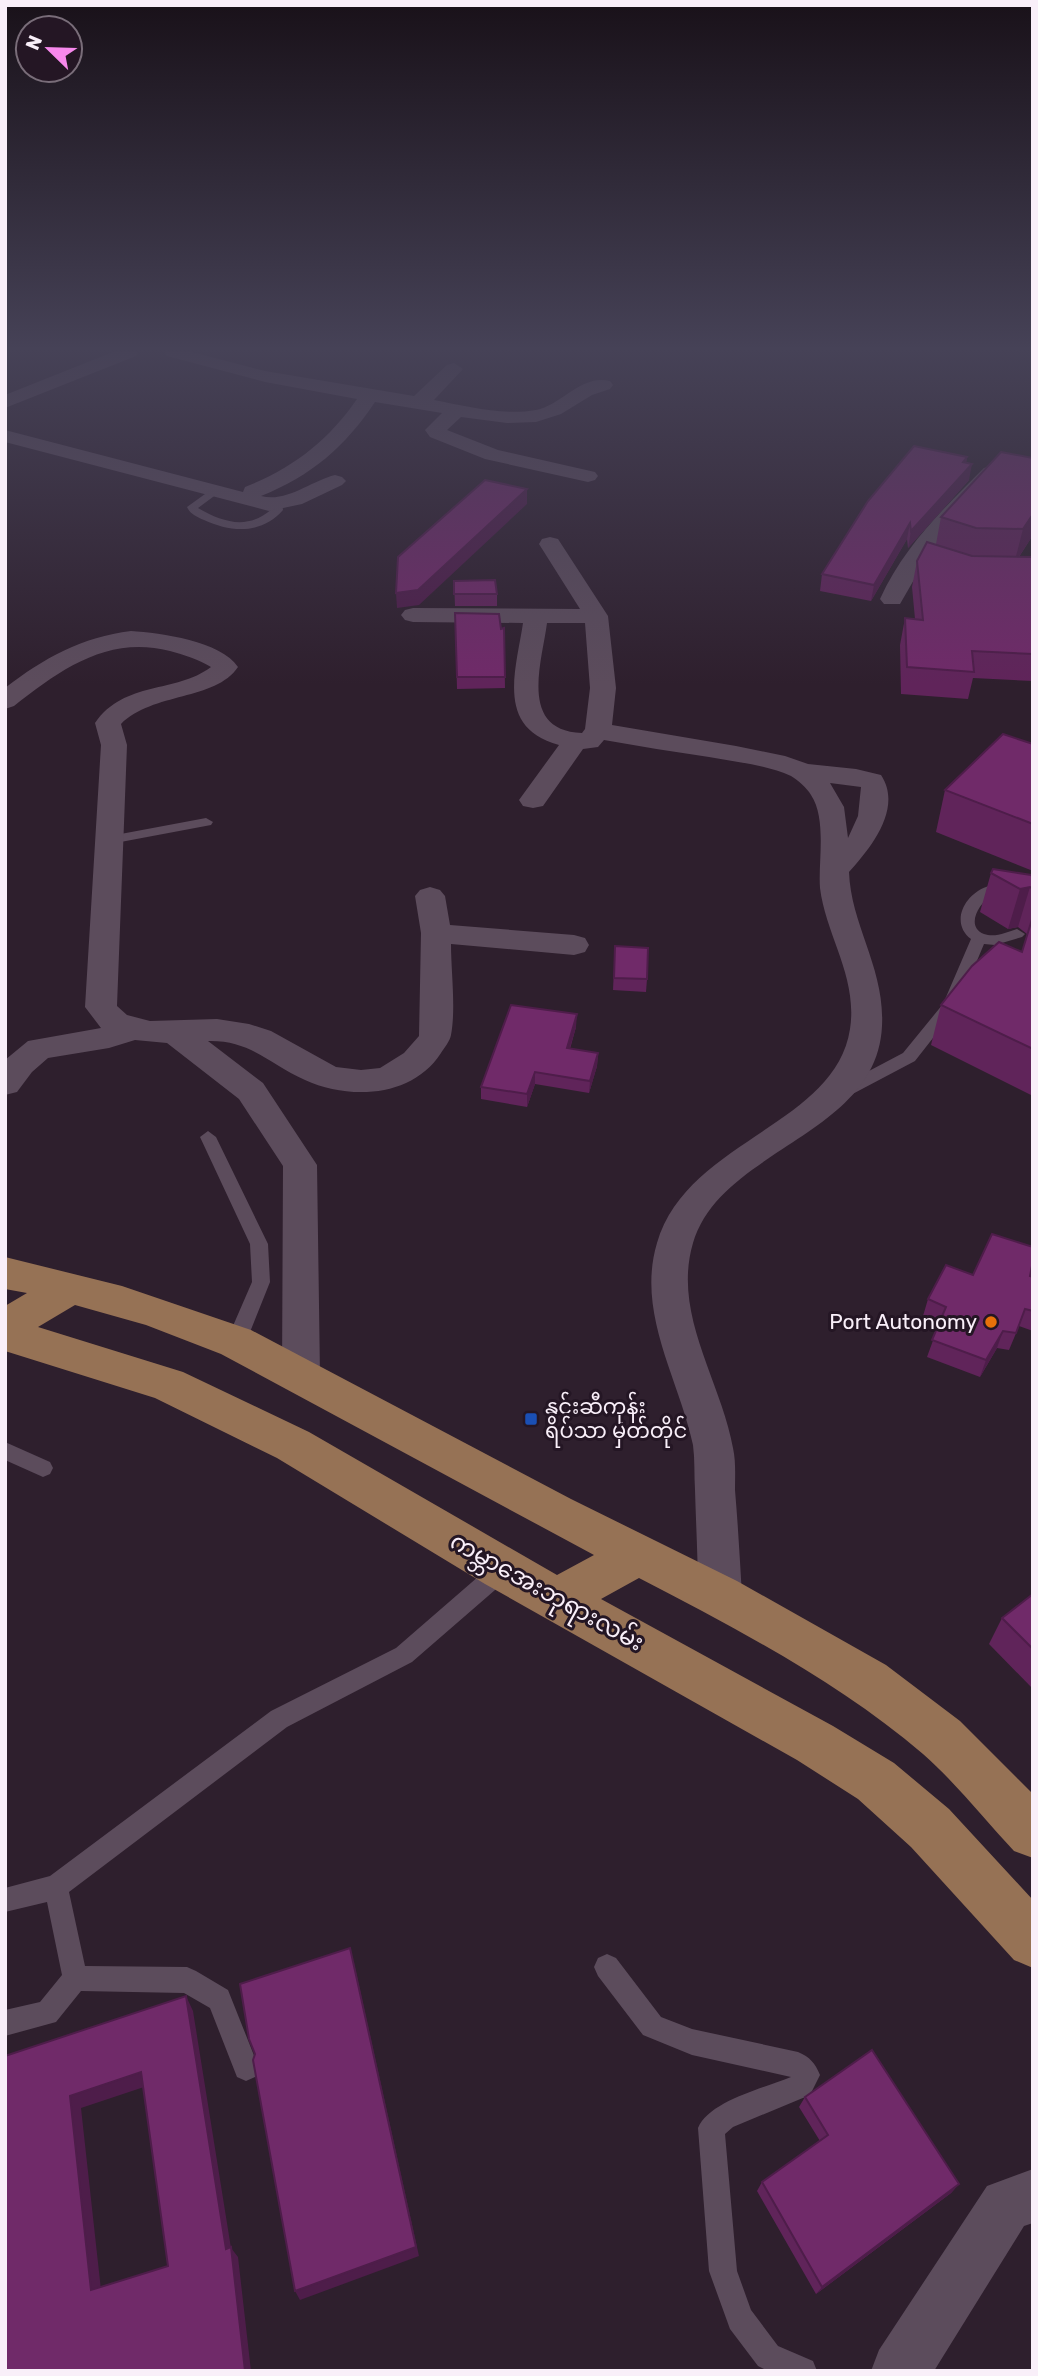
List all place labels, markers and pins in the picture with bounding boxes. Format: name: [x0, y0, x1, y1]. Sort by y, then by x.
place label: Port Autonomy: [829, 1309, 977, 1334]
marker: Port Autonomy: [983, 1314, 999, 1330]
place label: နှင်းဆီကုန်း ရိပ်သာ မှတ်တိုင်: [545, 1391, 687, 1448]
marker: နှင်းဆီကုန်း ရိပ်သာ မှတ်တိုင်: [523, 1411, 539, 1427]

